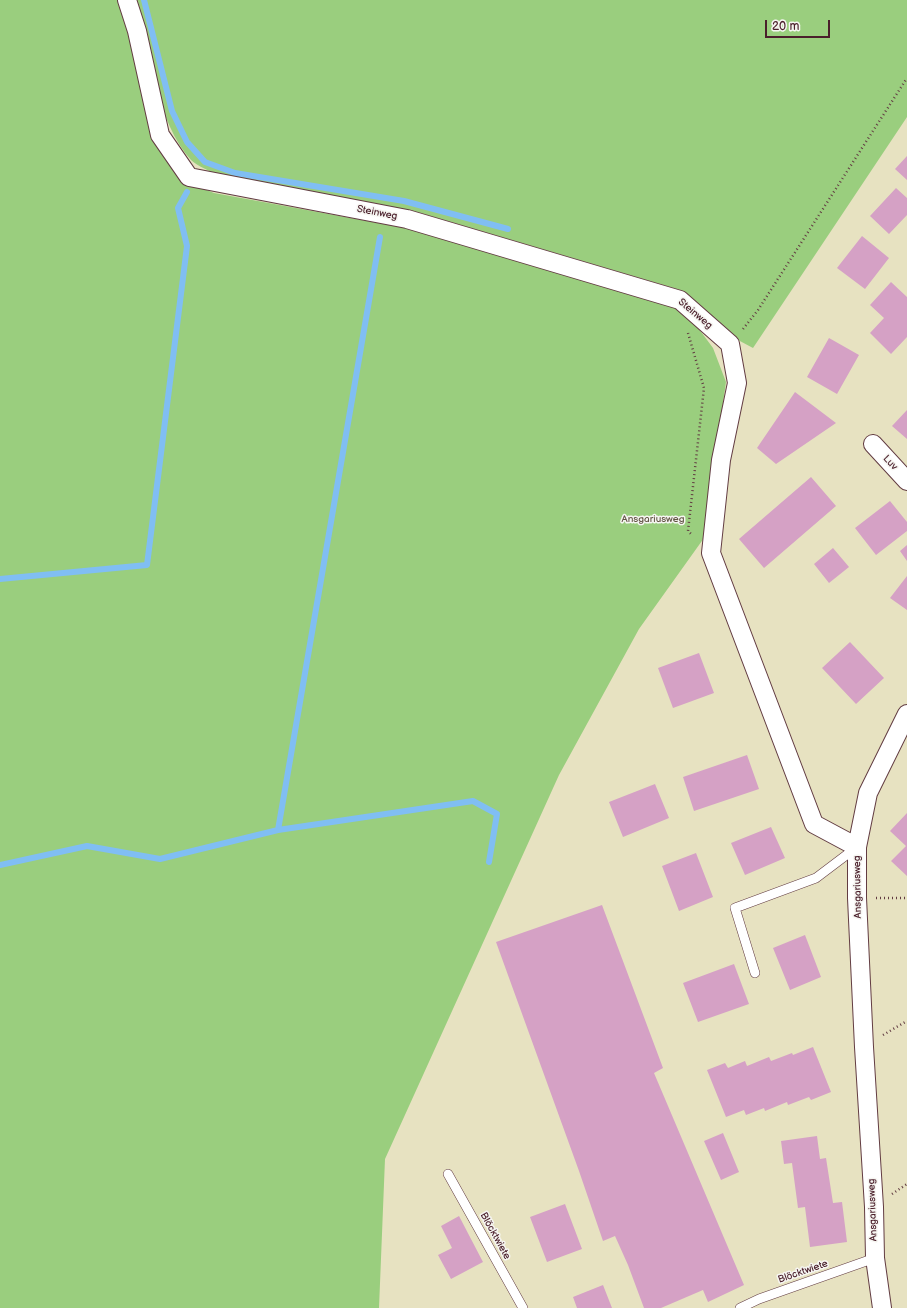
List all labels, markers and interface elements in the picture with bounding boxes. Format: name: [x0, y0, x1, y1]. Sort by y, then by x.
scale bar: [767, 12, 832, 38]
text: 20 m: [772, 19, 799, 34]
street label: Steinweg: [356, 203, 398, 223]
street label: Steinweg: [675, 296, 715, 332]
street label: Luv: [880, 453, 900, 473]
park label: Ansgariusweg: [622, 513, 684, 525]
street label: Ansgariusweg: [851, 855, 865, 919]
street label: Ansgariusweg: [866, 1178, 880, 1242]
street label: Blöcktwiete: [477, 1210, 513, 1262]
street label: Blöcktwiete: [777, 1258, 829, 1286]

